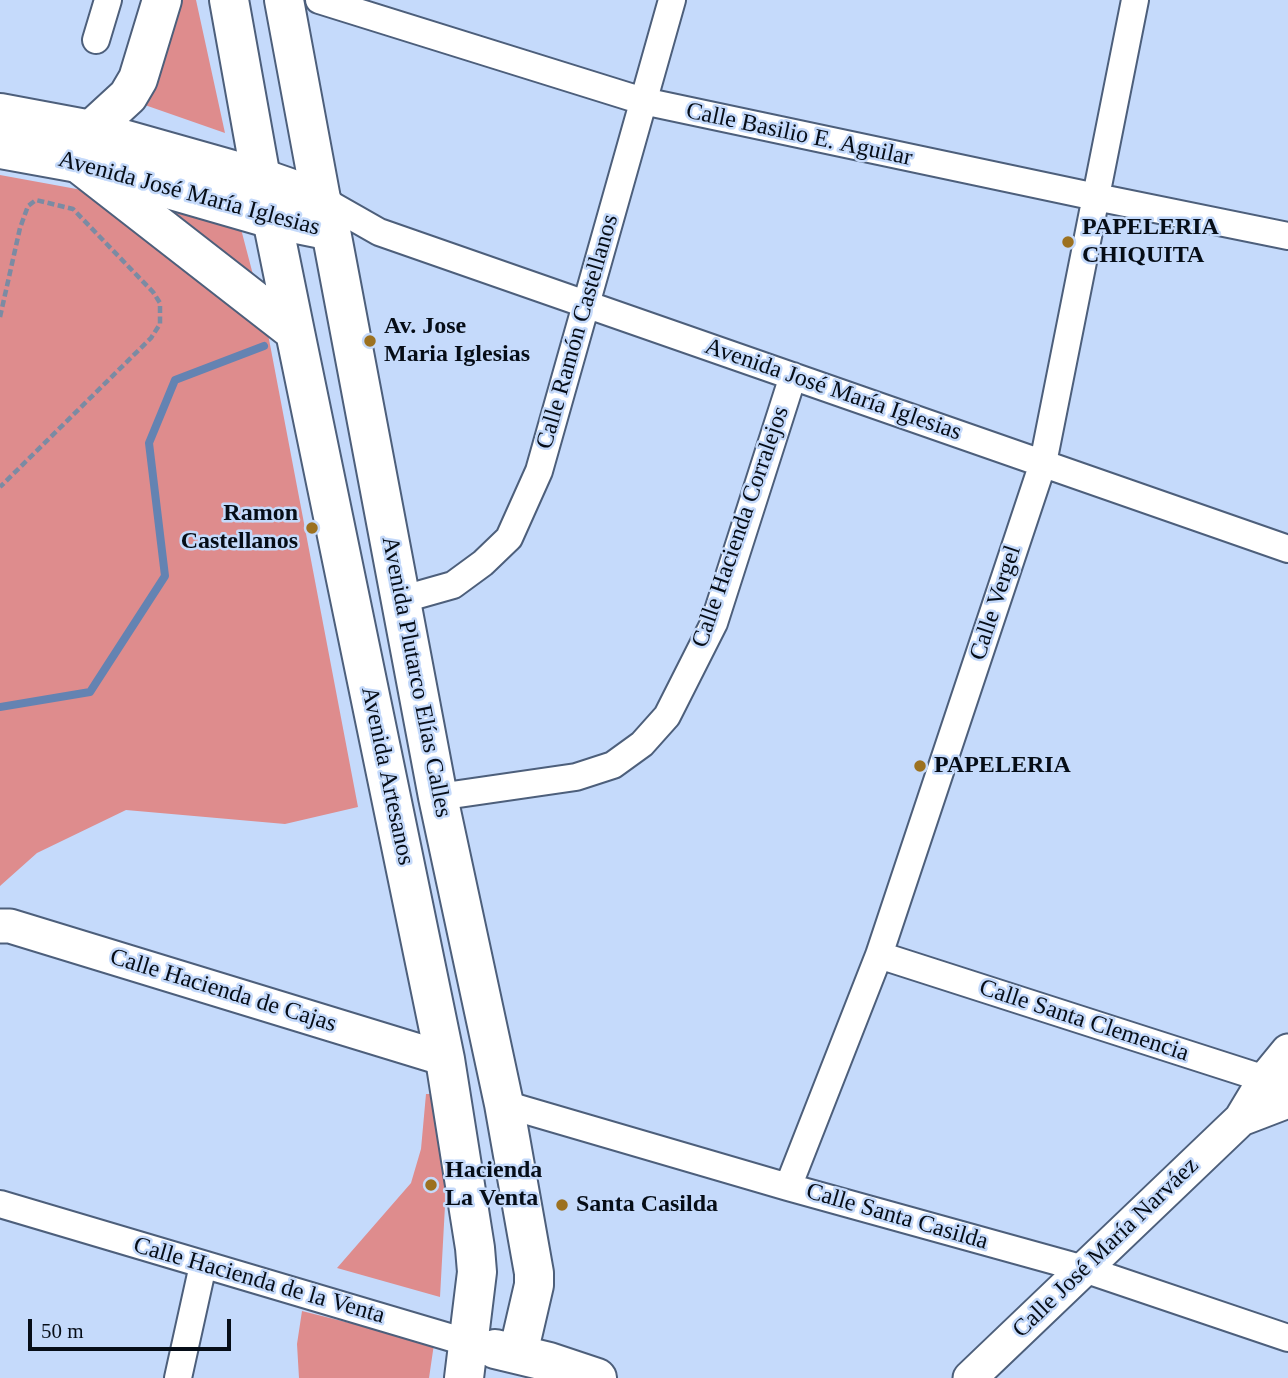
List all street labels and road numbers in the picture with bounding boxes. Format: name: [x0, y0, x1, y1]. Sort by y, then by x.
street label: Calle Basilio E. Aguilar: [683, 97, 915, 173]
street label: Avenida José María Iglesias: [55, 145, 323, 243]
street label: Calle Ramón Castellanos: [531, 211, 625, 453]
street label: Avenida José María Iglesias: [701, 333, 965, 447]
street label: Calle Hacienda Corralejos: [686, 403, 796, 651]
street label: Avenida Plutarco Elías Calles: [375, 534, 457, 820]
street label: Calle Vergel: [964, 542, 1028, 664]
street label: Avenida Artesanos: [354, 684, 420, 868]
street label: Calle Hacienda de Cajas: [106, 943, 340, 1039]
street label: Calle Santa Clemencia: [976, 974, 1192, 1068]
street label: Calle José María Narváez: [1007, 1152, 1205, 1344]
street label: Calle Santa Casilda: [803, 1177, 991, 1257]
street label: Calle Hacienda de la Venta: [130, 1231, 388, 1331]

